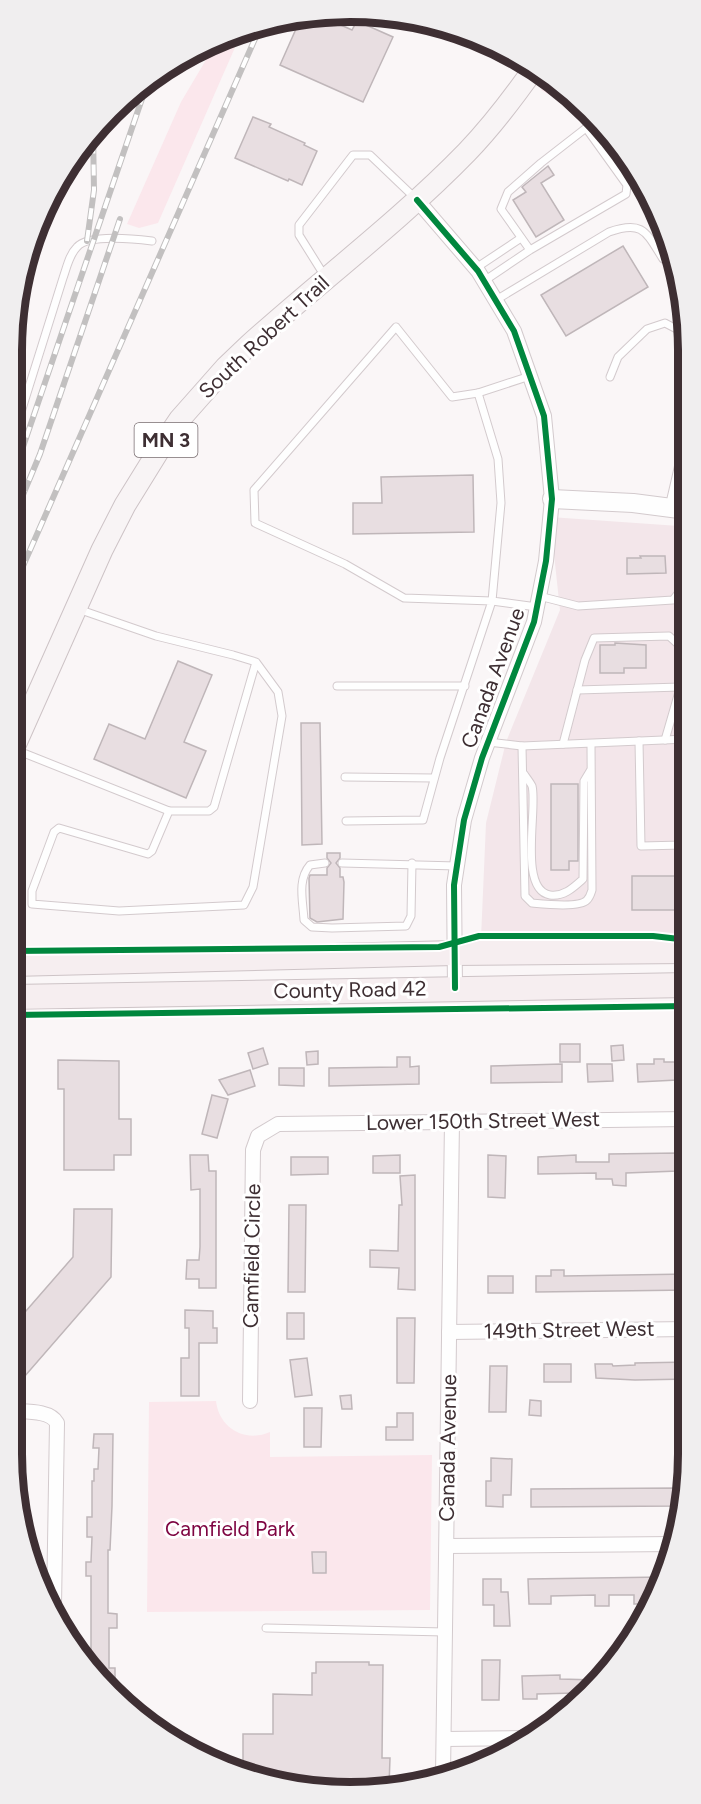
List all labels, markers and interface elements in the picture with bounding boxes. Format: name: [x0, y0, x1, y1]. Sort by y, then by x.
street label: South Robert Trail: [193, 270, 334, 403]
road number: MN 3: [134, 423, 198, 457]
street label: Canada Avenue: [456, 604, 530, 751]
street label: County Road 42: [273, 976, 427, 1003]
street label: Lower 150th Street West: [366, 1106, 600, 1135]
street label: Camfield Circle: [238, 1184, 265, 1328]
street label: 149th Street West: [483, 1316, 655, 1343]
street label: Canada Avenue: [434, 1374, 461, 1522]
park label: Camfield Park: [165, 1516, 296, 1541]

